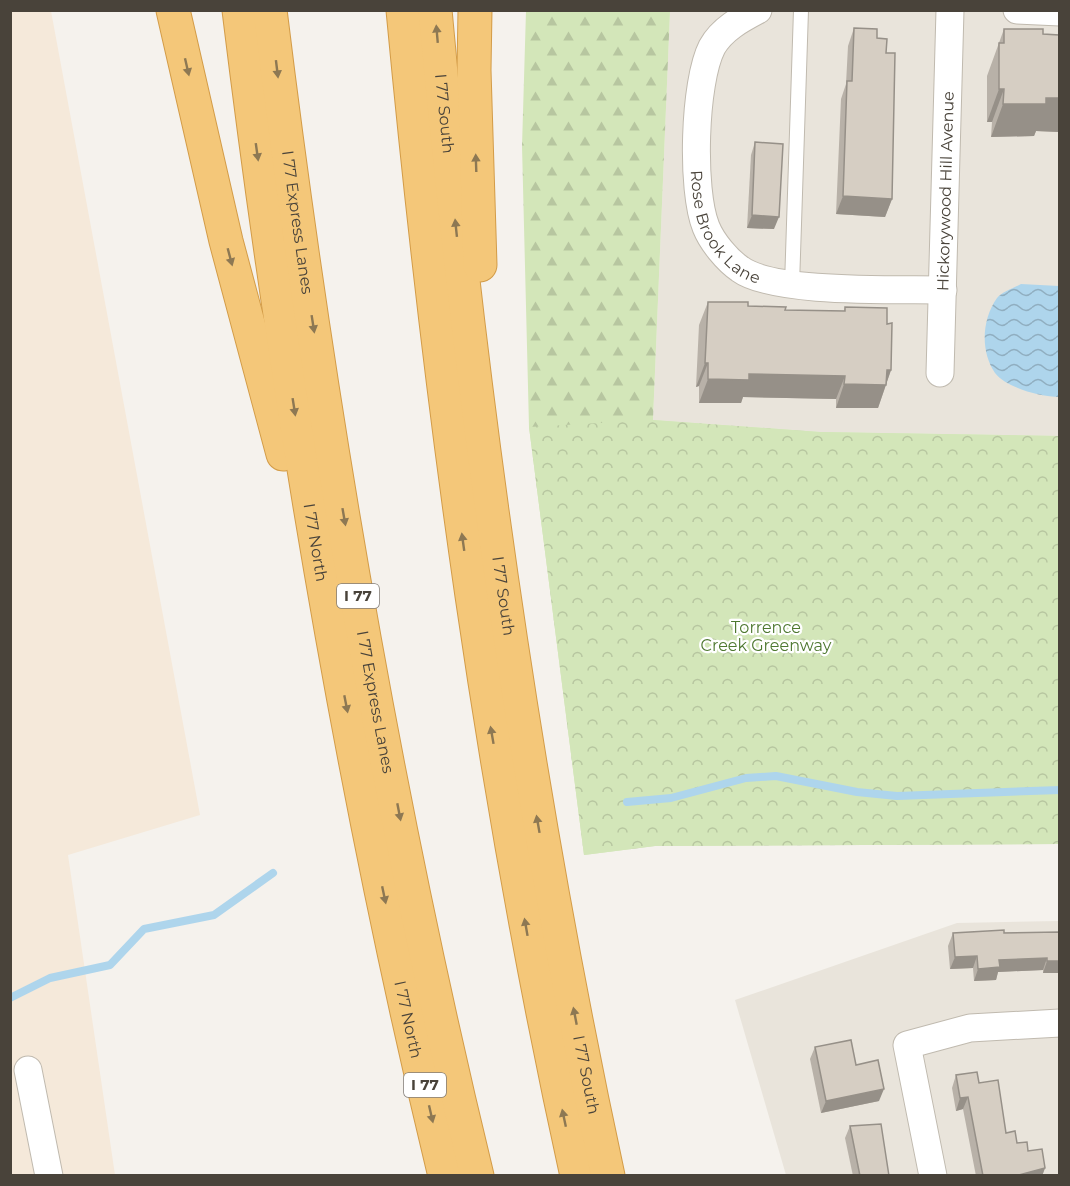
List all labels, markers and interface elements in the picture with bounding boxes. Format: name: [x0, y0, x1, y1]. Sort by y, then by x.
one-way arrow: [432, 24, 442, 43]
one-way arrow: [183, 58, 192, 77]
one-way arrow: [272, 59, 282, 78]
street label: I 77 South: [431, 73, 458, 154]
street label: Hickorywood Hill Avenue: [933, 91, 958, 291]
one-way arrow: [252, 142, 261, 161]
street label: I 77 Express Lanes: [278, 149, 317, 296]
one-way arrow: [472, 153, 481, 172]
street label: Rose Brook Lane: [687, 170, 763, 288]
one-way arrow: [451, 218, 461, 237]
one-way arrow: [226, 248, 236, 267]
one-way arrow: [309, 315, 318, 334]
one-way arrow: [290, 398, 299, 417]
street label: I 77 North: [300, 502, 331, 583]
one-way arrow: [340, 507, 349, 526]
one-way arrow: [459, 533, 468, 552]
street label: I 77 South: [488, 555, 519, 637]
road number: I 77: [337, 584, 379, 608]
park label: Torrence Creek Greenway: [701, 618, 832, 655]
street label: I 77 Express Lanes: [353, 629, 398, 775]
one-way arrow: [342, 694, 351, 713]
one-way arrow: [487, 725, 496, 744]
one-way arrow: [395, 802, 404, 821]
one-way arrow: [534, 814, 543, 833]
one-way arrow: [380, 886, 389, 905]
one-way arrow: [521, 918, 530, 937]
street label: I 77 North: [390, 979, 426, 1060]
one-way arrow: [570, 1006, 579, 1025]
street label: I 77 South: [569, 1034, 604, 1116]
road number: I 77: [404, 1073, 446, 1097]
one-way arrow: [427, 1104, 436, 1123]
one-way arrow: [559, 1109, 568, 1128]

